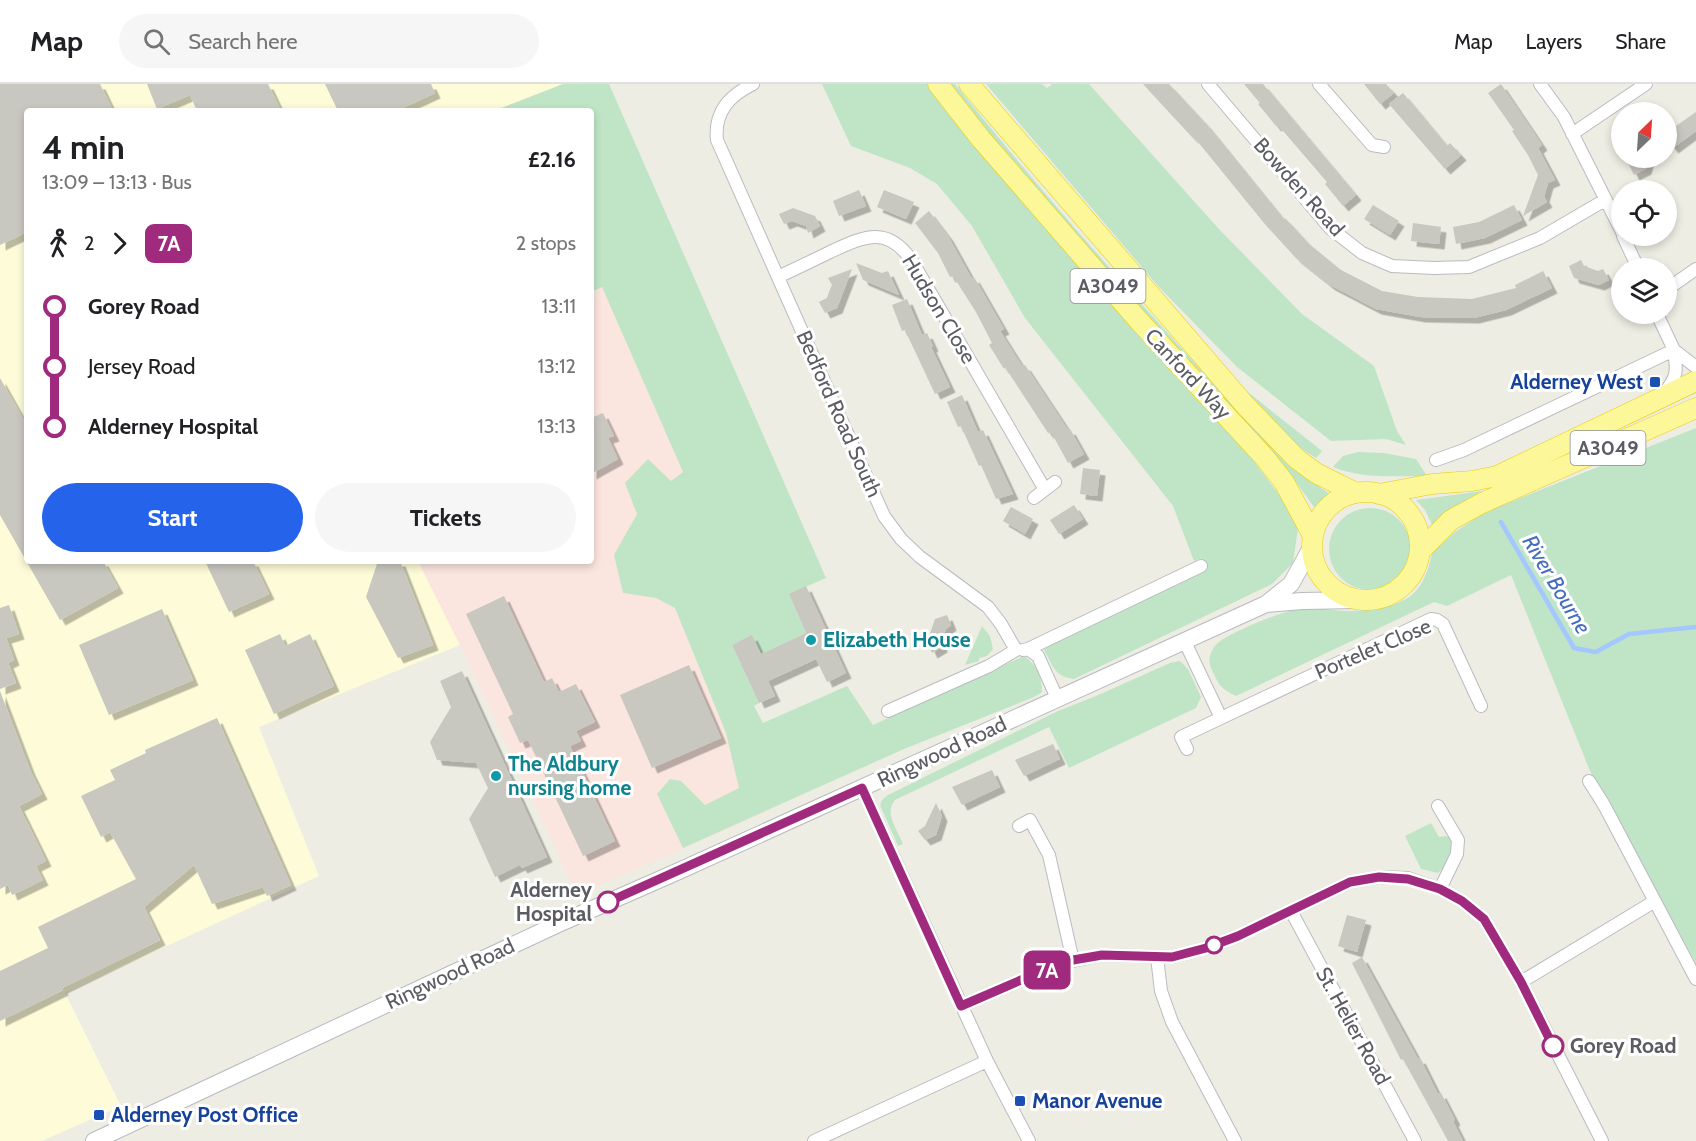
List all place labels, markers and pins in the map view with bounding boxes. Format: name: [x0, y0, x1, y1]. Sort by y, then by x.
place label: Alderney West: [1510, 369, 1643, 394]
marker: Alderney West: [1648, 375, 1662, 389]
place label: Elizabeth House: [823, 627, 971, 652]
marker: Elizabeth House: [804, 633, 818, 647]
place label: The Aldbury nursing home: [508, 751, 632, 800]
marker: The Aldbury nursing home: [489, 769, 503, 783]
place label: Alderney Hospital: [510, 877, 593, 926]
marker: Alderney Hospital: [597, 891, 619, 913]
unlabelled marker: [1205, 936, 1223, 954]
place label: Gorey Road: [1570, 1033, 1676, 1058]
marker: Gorey Road: [1542, 1035, 1564, 1057]
place label: Manor Avenue: [1032, 1088, 1163, 1113]
marker: Manor Avenue: [1013, 1094, 1027, 1108]
place label: Alderney Post Office: [111, 1102, 298, 1127]
marker: Alderney Post Office: [92, 1108, 106, 1122]

